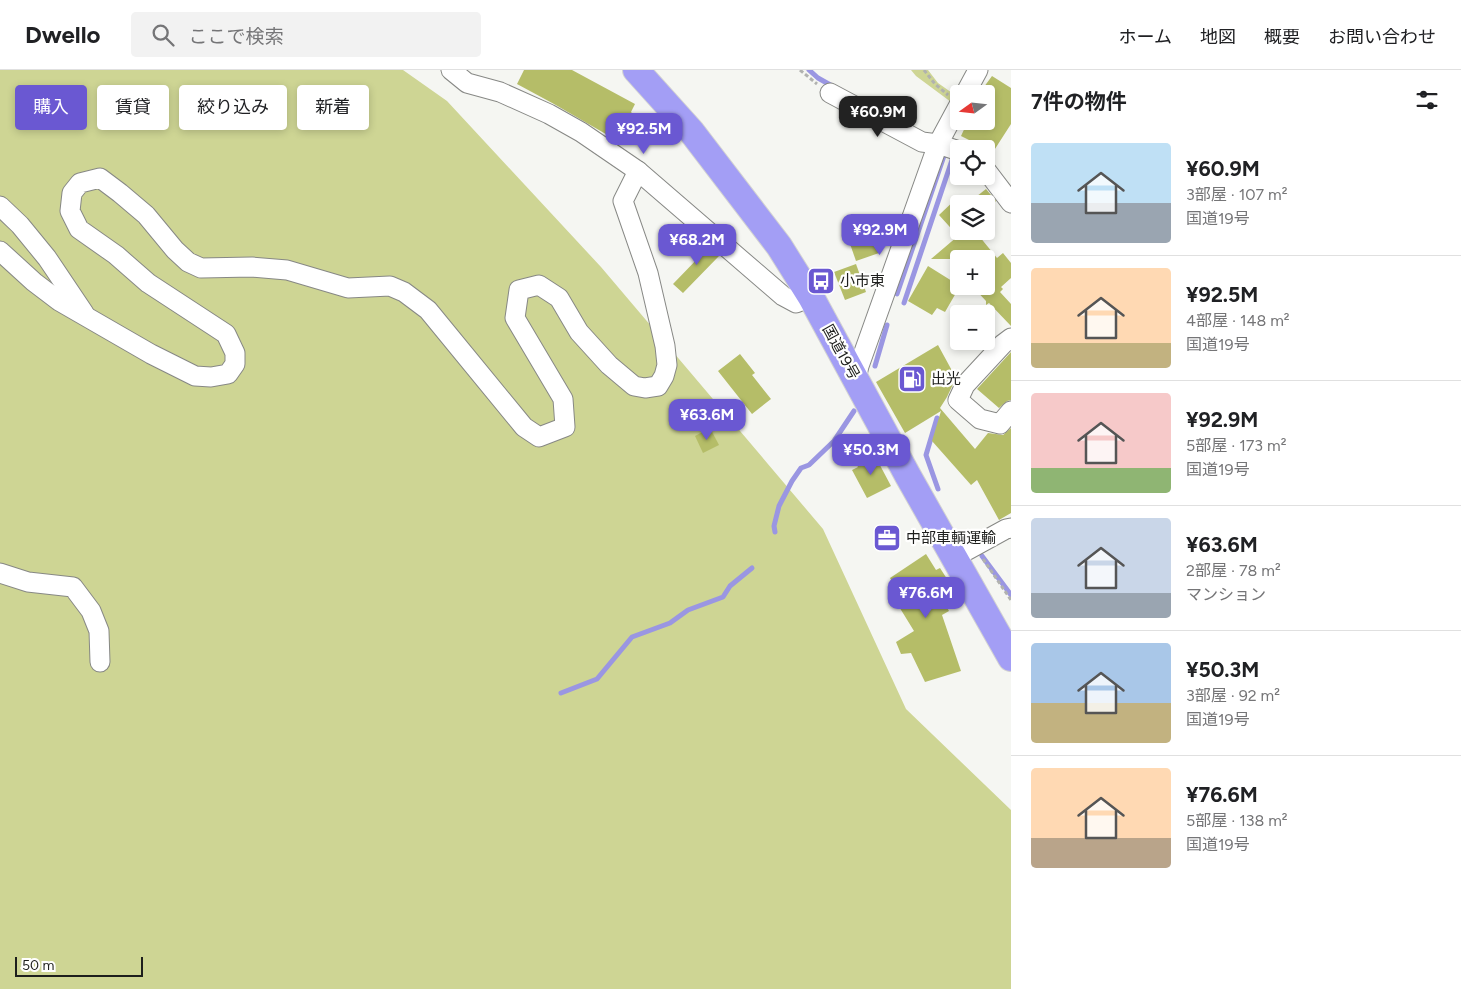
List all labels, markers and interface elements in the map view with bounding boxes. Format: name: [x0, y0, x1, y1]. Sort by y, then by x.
search box: [131, 12, 481, 57]
text: Dwello: [25, 20, 101, 49]
icon: search: [149, 21, 177, 49]
text: ここで検索: [189, 25, 284, 48]
text: ホーム: [1119, 26, 1172, 48]
text: 地図: [1200, 26, 1236, 48]
text: 概要: [1264, 26, 1300, 48]
text: お問い合わせ: [1328, 26, 1436, 48]
chip: 購入: [15, 85, 87, 130]
chip: 賃貸: [97, 85, 169, 130]
chip: 絞り込み: [179, 85, 287, 130]
chip: 新着: [297, 85, 369, 130]
north arrow: [950, 85, 995, 130]
map controls: [950, 85, 995, 350]
icon: filters: [1413, 86, 1441, 114]
text: 7件の物件: [1031, 89, 1127, 114]
pin: ¥60.9M: [837, 96, 919, 138]
text: ¥60.9M: [850, 102, 906, 121]
pin: ¥92.5M: [603, 112, 685, 155]
text: ¥92.5M: [616, 119, 672, 138]
button: locate: [950, 140, 995, 185]
text: ¥60.9M: [1186, 156, 1260, 181]
icon: home: [1071, 163, 1131, 223]
text: 3部屋 · 107 m²: [1186, 185, 1287, 204]
button: layers: [950, 195, 995, 240]
text: 国道19号: [1186, 209, 1250, 228]
pin: ¥92.9M: [839, 214, 921, 256]
text: ¥92.9M: [852, 220, 908, 239]
pin: ¥68.2M: [656, 224, 738, 266]
text: ¥68.2M: [669, 230, 725, 249]
button: +: [950, 250, 995, 295]
bus stop icon: 小市東: [806, 266, 836, 296]
place label: 小市東: [840, 272, 885, 290]
text: ¥92.5M: [1186, 282, 1258, 307]
icon: home: [1071, 288, 1131, 348]
button: −: [950, 305, 995, 350]
text: 4部屋 · 148 m²: [1186, 311, 1290, 330]
street label: 国道19号: [819, 322, 863, 382]
text: 国道19号: [1186, 335, 1250, 354]
fuel station icon: 出光: [897, 364, 927, 394]
place label: 出光: [931, 370, 961, 388]
pin: ¥63.6M: [666, 398, 748, 441]
text: ¥63.6M: [680, 405, 734, 424]
text: ¥92.9M: [1186, 407, 1258, 432]
icon: home: [1071, 413, 1131, 473]
pin: ¥50.3M: [830, 434, 912, 476]
text: 5部屋 · 173 m²: [1186, 436, 1286, 455]
text: ¥50.3M: [843, 440, 899, 459]
text: 国道19号: [1186, 460, 1250, 479]
office icon: 中部車輌運輸: [872, 523, 902, 553]
place label: 中部車輌運輸: [906, 529, 996, 547]
text: ¥63.6M: [1186, 532, 1258, 557]
icon: home: [1071, 538, 1131, 598]
text: 2部屋 · 78 m²: [1186, 561, 1281, 580]
pin: ¥76.6M: [885, 576, 967, 619]
text: ¥76.6M: [899, 583, 953, 602]
text: マンション: [1186, 585, 1266, 604]
text: ¥50.3M: [1186, 657, 1259, 682]
icon: home: [1071, 663, 1131, 723]
text: 3部屋 · 92 m²: [1186, 686, 1280, 705]
text: 国道19号: [1186, 710, 1250, 729]
text: ¥76.6M: [1186, 782, 1258, 807]
icon: home: [1071, 788, 1131, 848]
text: 5部屋 · 138 m²: [1186, 811, 1288, 830]
text: 国道19号: [1186, 835, 1250, 854]
scale bar: [15, 954, 142, 977]
text: 50 m: [22, 957, 54, 974]

